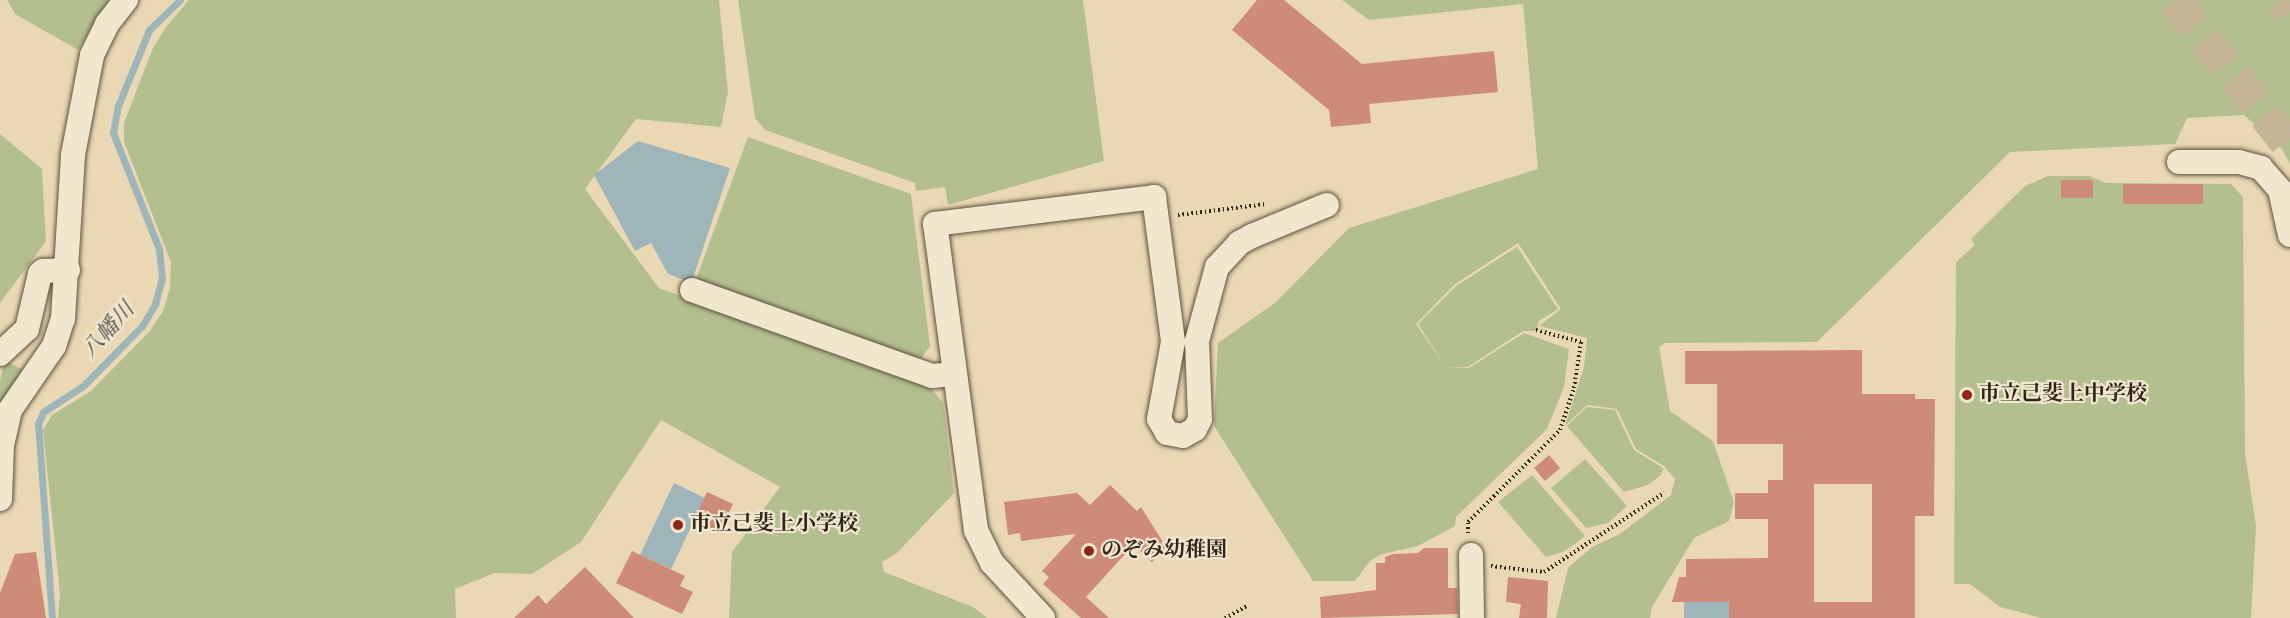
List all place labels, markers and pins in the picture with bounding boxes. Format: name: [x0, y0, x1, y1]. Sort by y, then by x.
place label: 市立己斐上中学校: [1979, 382, 2147, 408]
marker: 市立己斐上中学校: [1960, 388, 1974, 402]
place label: 市立己斐上小学校: [690, 512, 858, 538]
marker: 市立己斐上小学校: [671, 518, 685, 532]
place label: のぞみ幼稚園: [1101, 538, 1227, 564]
marker: のぞみ幼稚園: [1082, 544, 1096, 558]

